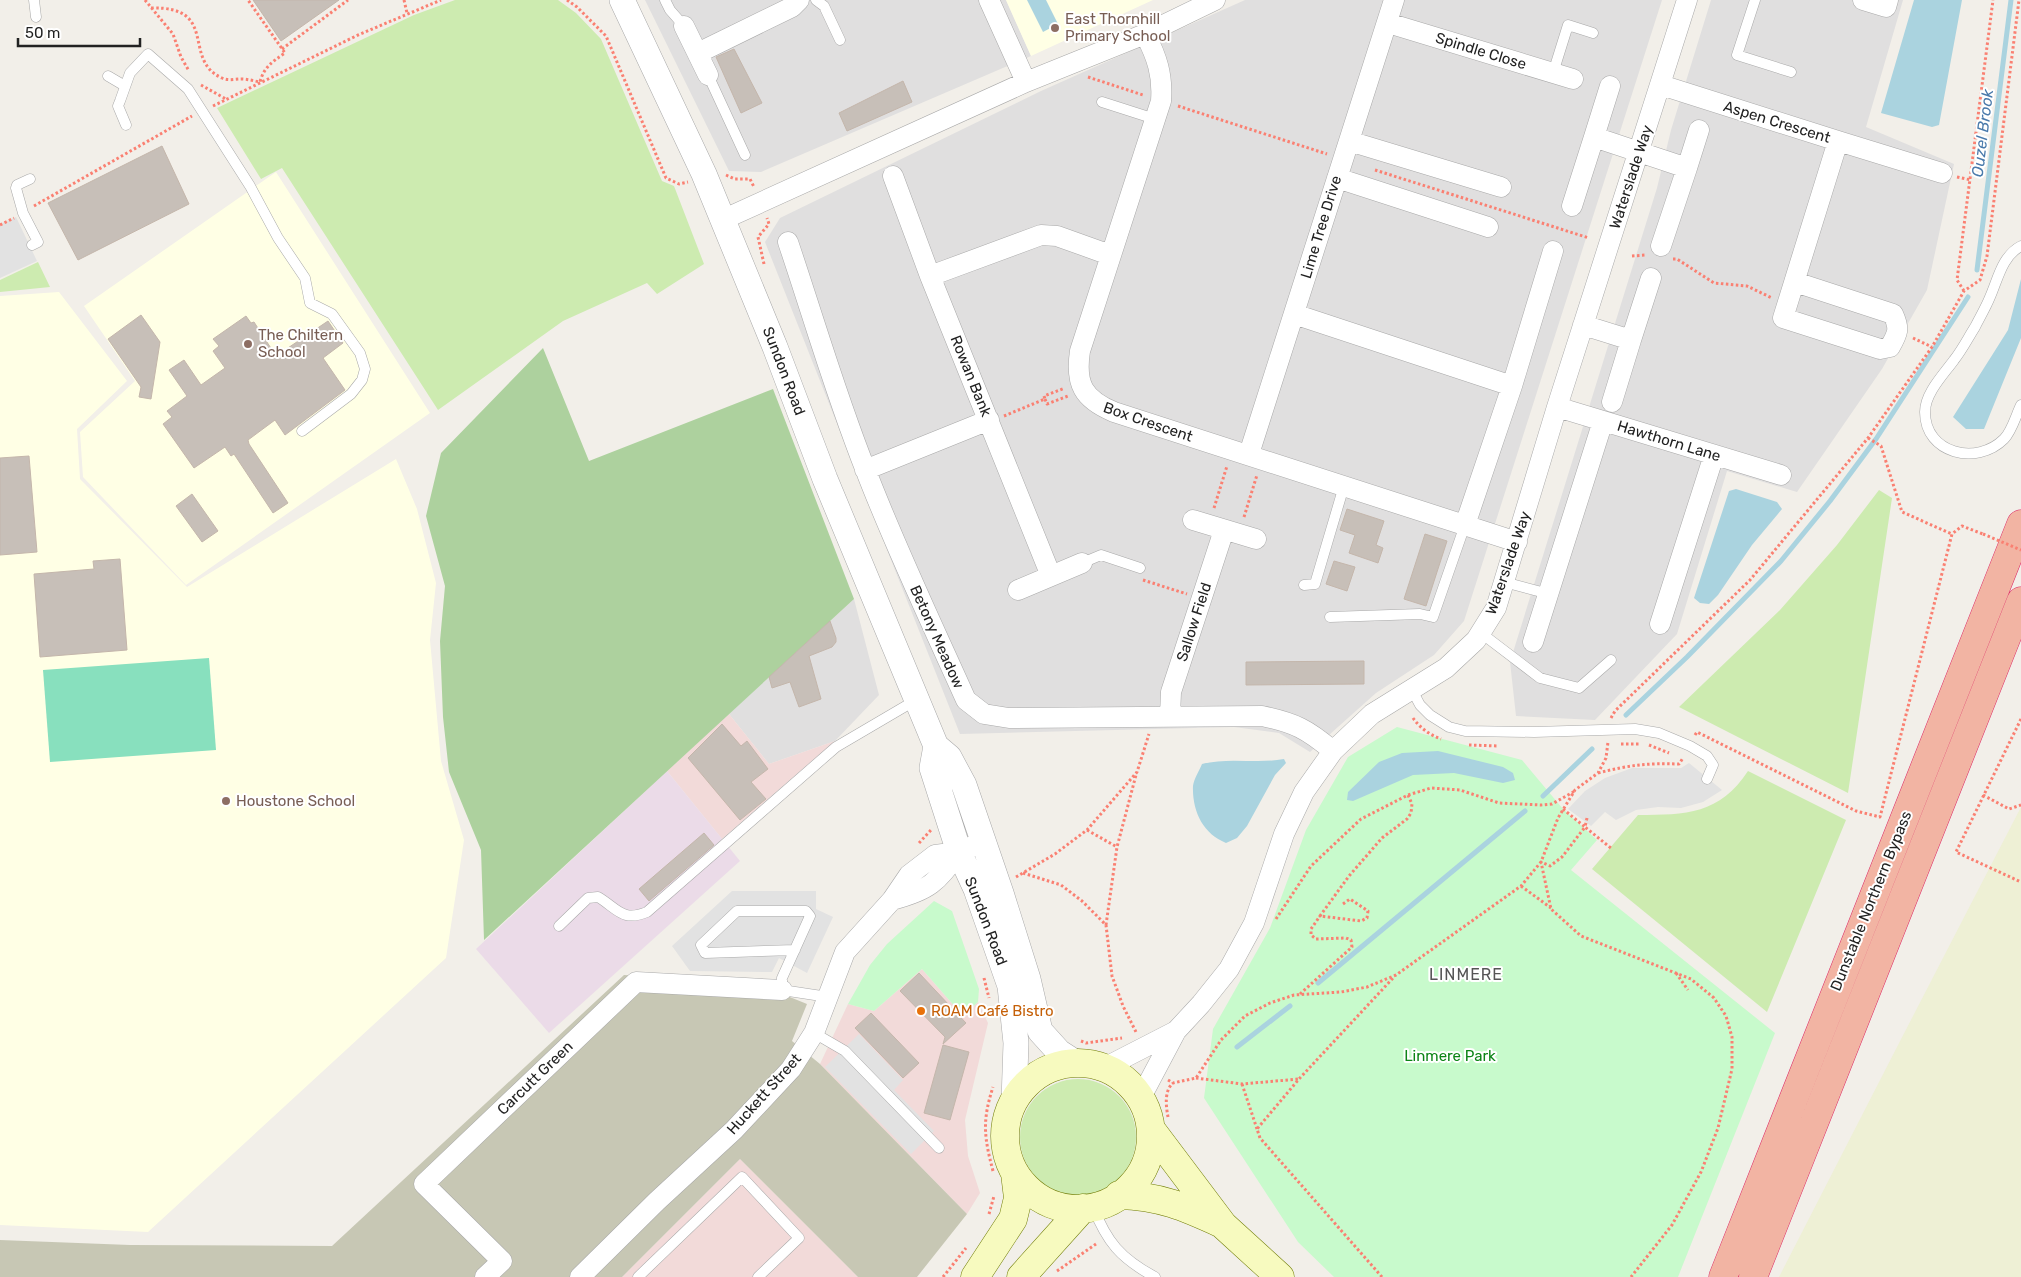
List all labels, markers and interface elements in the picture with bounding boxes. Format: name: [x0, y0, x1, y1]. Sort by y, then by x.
place label: East Thornhill Primary School: [1065, 10, 1170, 45]
scale bar: [18, 15, 140, 47]
marker: East Thornhill Primary School: [1049, 22, 1061, 34]
text: 50 m: [25, 24, 60, 42]
street label: Spindle Close: [1433, 29, 1529, 73]
water label: Ouzel Brook: [1968, 87, 1997, 178]
street label: Aspen Crescent: [1721, 97, 1833, 147]
street label: Waterslade Way: [1606, 123, 1656, 231]
street label: Lime Tree Drive: [1297, 173, 1345, 281]
street label: Sundon Road: [759, 324, 809, 418]
place label: The Chiltern School: [258, 326, 343, 361]
street label: Rowan Bank: [947, 333, 996, 420]
marker: The Chiltern School: [242, 338, 254, 350]
street label: Box Crescent: [1101, 398, 1195, 446]
street label: Hawthorn Lane: [1615, 417, 1723, 465]
street label: Waterslade Way: [1482, 509, 1534, 617]
street label: Sallow Field: [1173, 580, 1215, 664]
street label: Betony Meadow: [906, 583, 968, 691]
place label: Houstone School: [236, 792, 355, 810]
marker: Houstone School: [220, 795, 232, 807]
street label: Dunstable Northern Bypass: [1827, 808, 1915, 994]
street label: Sundon Road: [961, 874, 1011, 968]
district label: LINMERE: [1429, 965, 1503, 984]
place label: ROAM Café Bistro: [931, 1002, 1054, 1020]
marker: ROAM Café Bistro: [915, 1005, 927, 1017]
street label: Carcutt Green: [493, 1037, 577, 1119]
park label: Linmere Park: [1404, 1047, 1496, 1065]
street label: Huckett Street: [723, 1050, 805, 1138]

